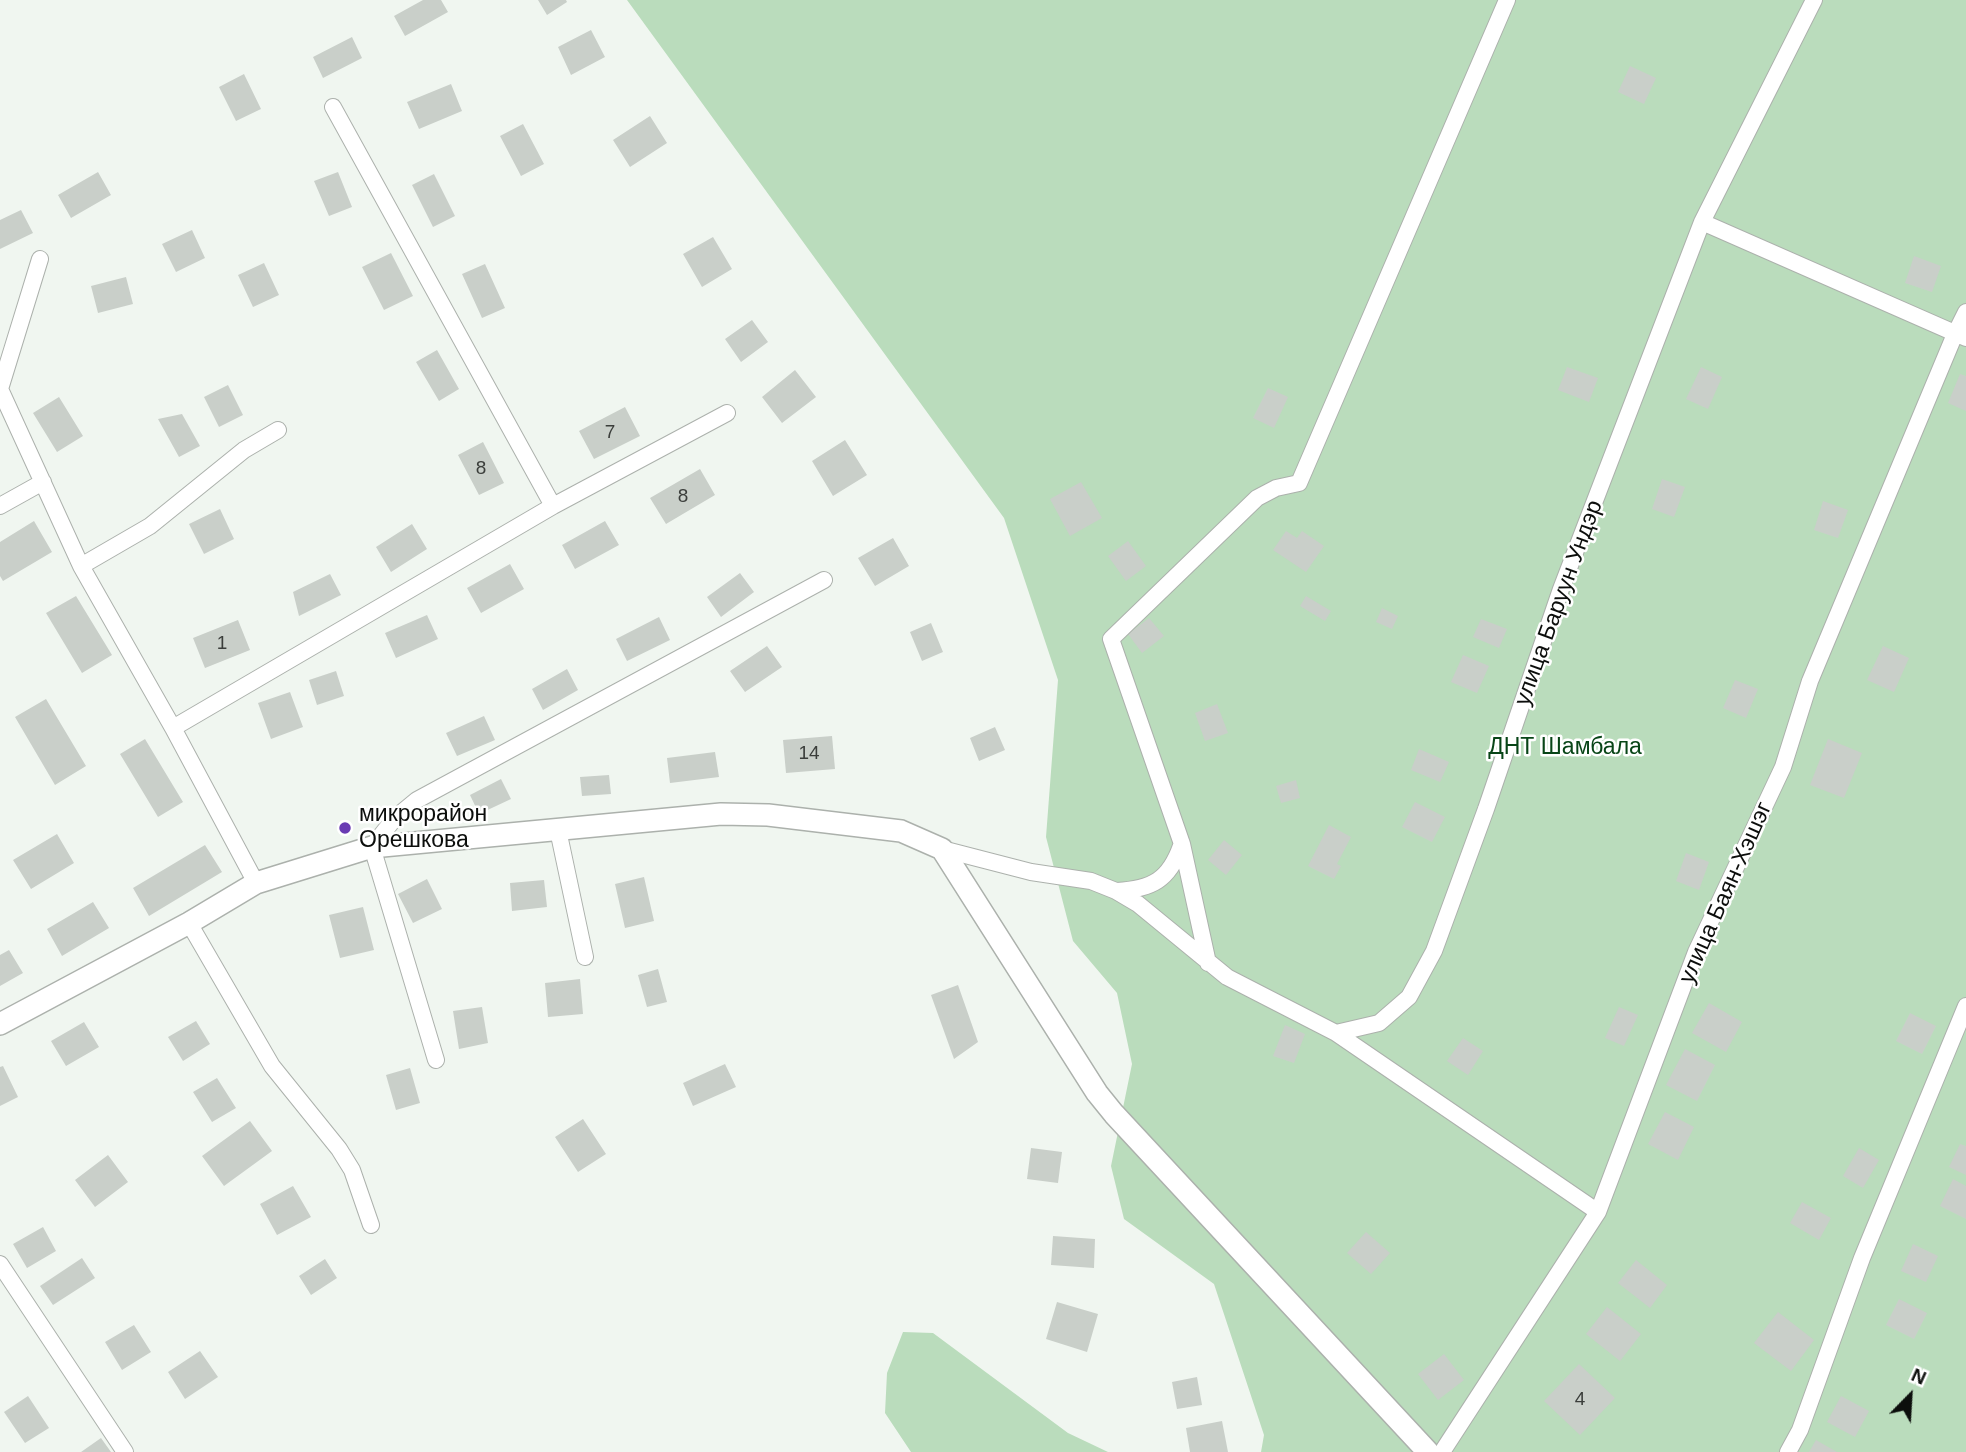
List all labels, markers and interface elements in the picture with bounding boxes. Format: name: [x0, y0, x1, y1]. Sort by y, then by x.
house number: 7: [605, 422, 615, 444]
house number: 8: [476, 458, 486, 480]
house number: 8: [678, 486, 688, 508]
street label: улица Баруун Ундэр: [1509, 497, 1609, 709]
house number: 1: [217, 633, 227, 655]
park label: ДНТ Шамбала: [1488, 734, 1642, 762]
house number: 14: [798, 743, 820, 765]
street label: улица Баян-Хэшэг: [1674, 798, 1778, 988]
place label: микрорайон Орешкова: [359, 801, 487, 855]
marker: микрорайон Орешкова: [337, 820, 353, 836]
north arrow: [1875, 1361, 1945, 1431]
text: N: [1908, 1364, 1929, 1389]
house number: 4: [1575, 1389, 1585, 1411]

